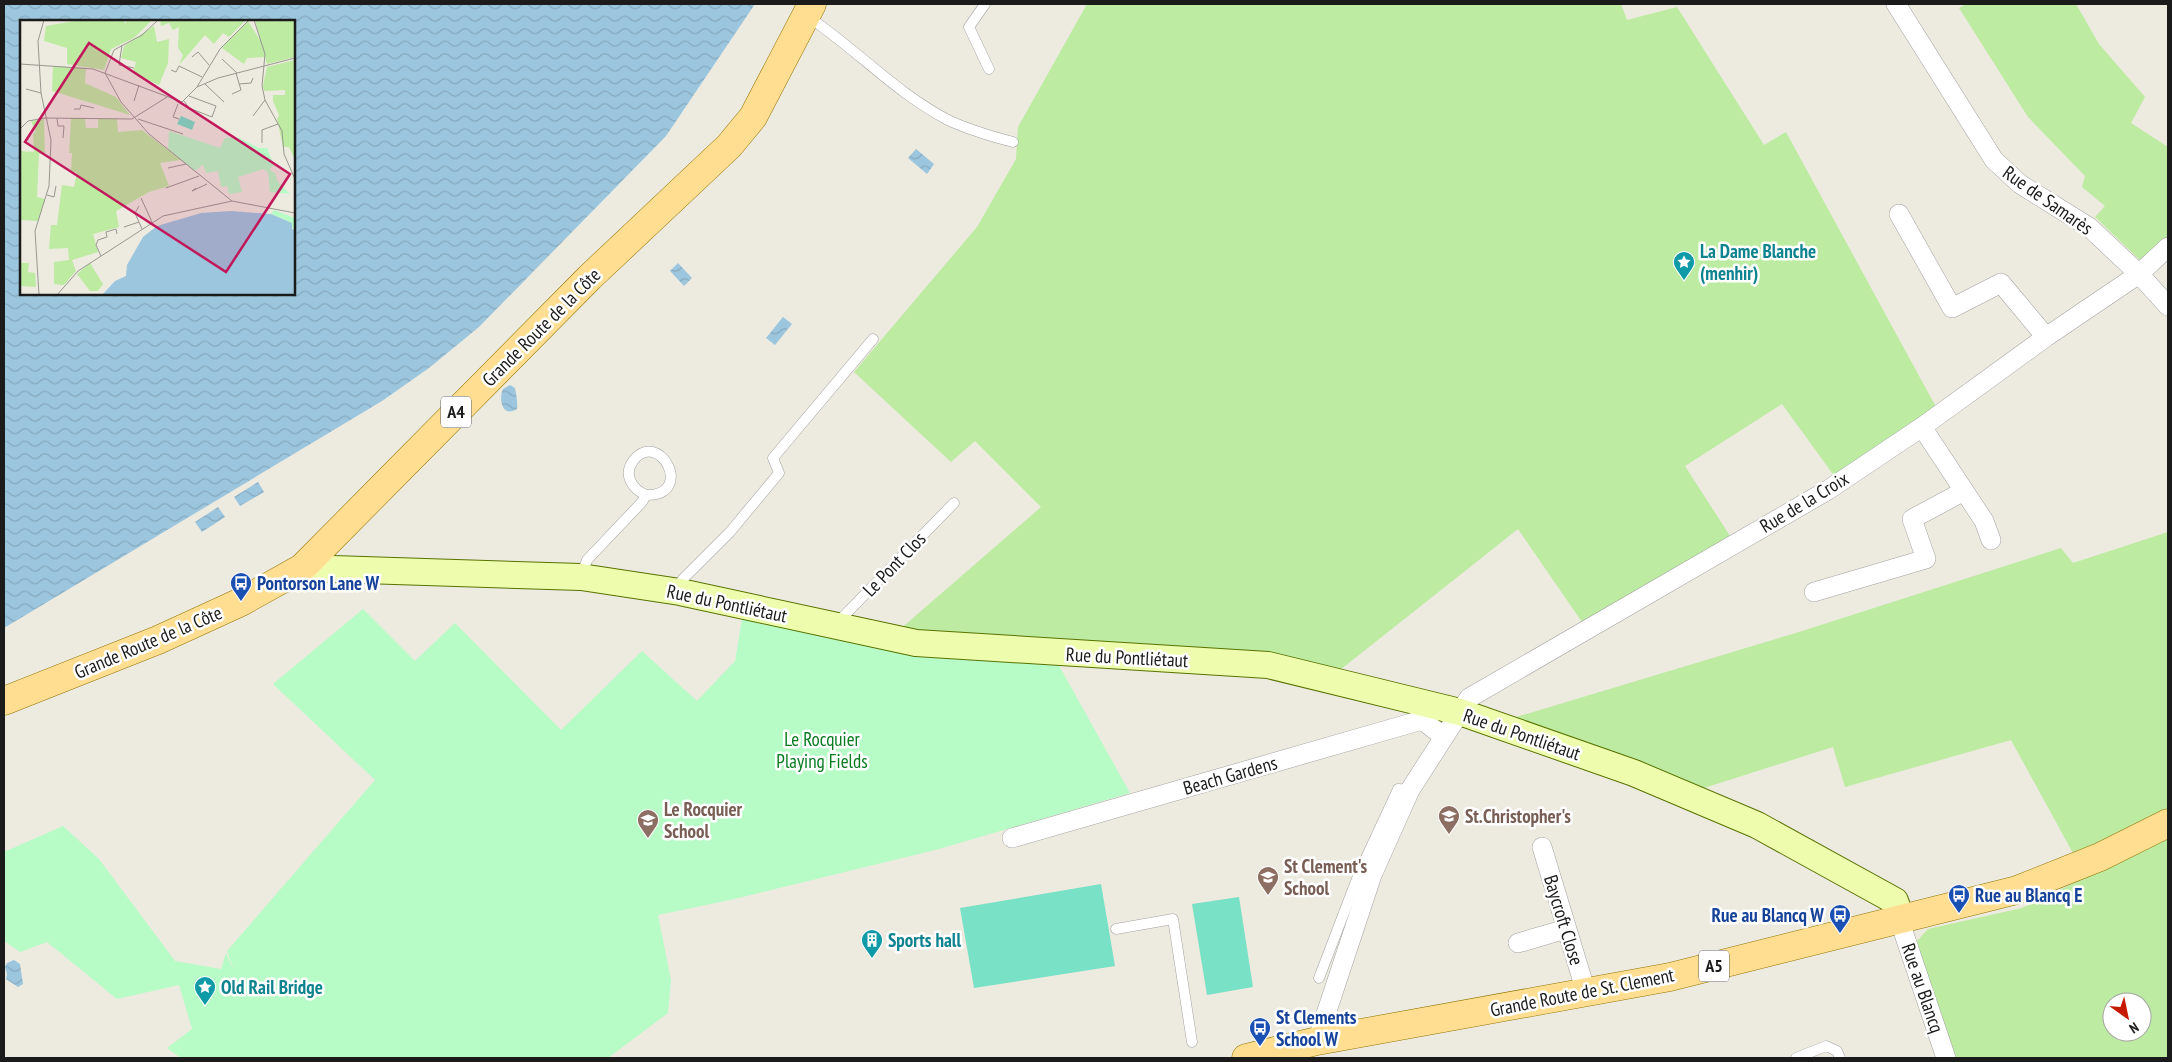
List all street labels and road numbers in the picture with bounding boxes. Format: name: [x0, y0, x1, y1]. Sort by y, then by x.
street label: Rue de Samarès: [1998, 160, 2098, 240]
street label: Grande Route de la Côte: [477, 263, 605, 391]
road number: A4: [441, 397, 471, 428]
street label: Rue de la Croix: [1755, 466, 1853, 538]
street label: Le Pont Clos: [857, 527, 931, 601]
street label: Rue du Pontliétaut: [665, 579, 790, 628]
street label: Grande Route de la Côte: [71, 600, 225, 684]
street label: Rue du Pontliétaut: [1065, 642, 1189, 672]
street label: Rue du Pontliétaut: [1460, 703, 1584, 765]
street label: Beach Gardens: [1180, 750, 1280, 800]
street label: Baycroft Close: [1539, 872, 1589, 968]
street label: Rue au Blancq: [1896, 940, 1950, 1036]
road number: A5: [1699, 950, 1729, 981]
street label: Grande Route de St. Clement: [1488, 962, 1677, 1022]

